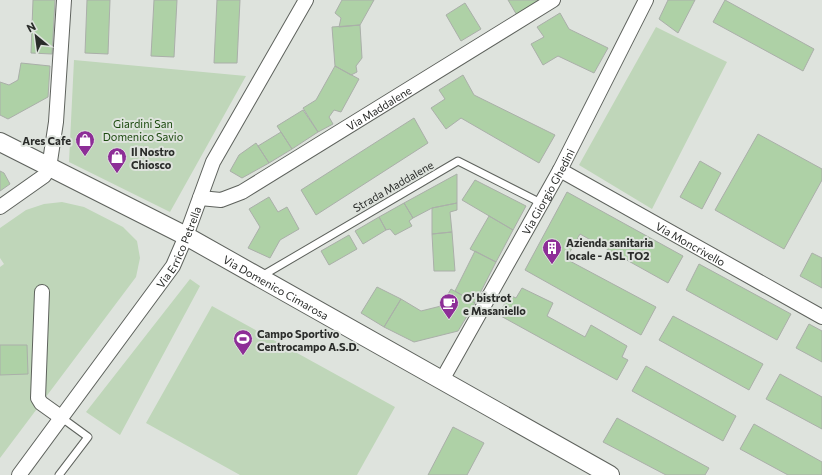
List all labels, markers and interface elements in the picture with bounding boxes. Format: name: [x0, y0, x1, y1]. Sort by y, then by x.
north arrow: [16, 16, 56, 56]
text: N: [24, 19, 38, 35]
street label: Via Maddalene: [344, 83, 413, 133]
park label: Giardini San Domenico Savio: [103, 117, 184, 143]
shop icon: Ares Cafe: [74, 129, 96, 157]
place label: Ares Cafe: [22, 134, 71, 147]
place label: Il Nostro Chiosco: [131, 145, 175, 171]
shop icon: Il Nostro Chiosco: [106, 146, 128, 174]
street label: Via Giorgio Ghedini: [519, 146, 576, 237]
street label: Strada Maddalene: [351, 158, 436, 214]
street label: Via Errico Petrella: [153, 204, 203, 290]
street label: Via Moncrivello: [654, 219, 728, 268]
place label: Azienda sanitaria locale - ASL TO2: [566, 236, 654, 262]
building icon: Azienda sanitaria locale - ASL TO2: [541, 237, 563, 265]
street label: Via Domenico Cimarosa: [221, 252, 331, 322]
place label: O' bistrot e Masaniello: [463, 291, 526, 317]
cafe icon: O' bistrot e Masaniello: [438, 292, 460, 320]
place label: Campo Sportivo Centrocampo A.S.D.: [257, 327, 359, 353]
sports icon: Campo Sportivo Centrocampo A.S.D.: [232, 328, 254, 356]

